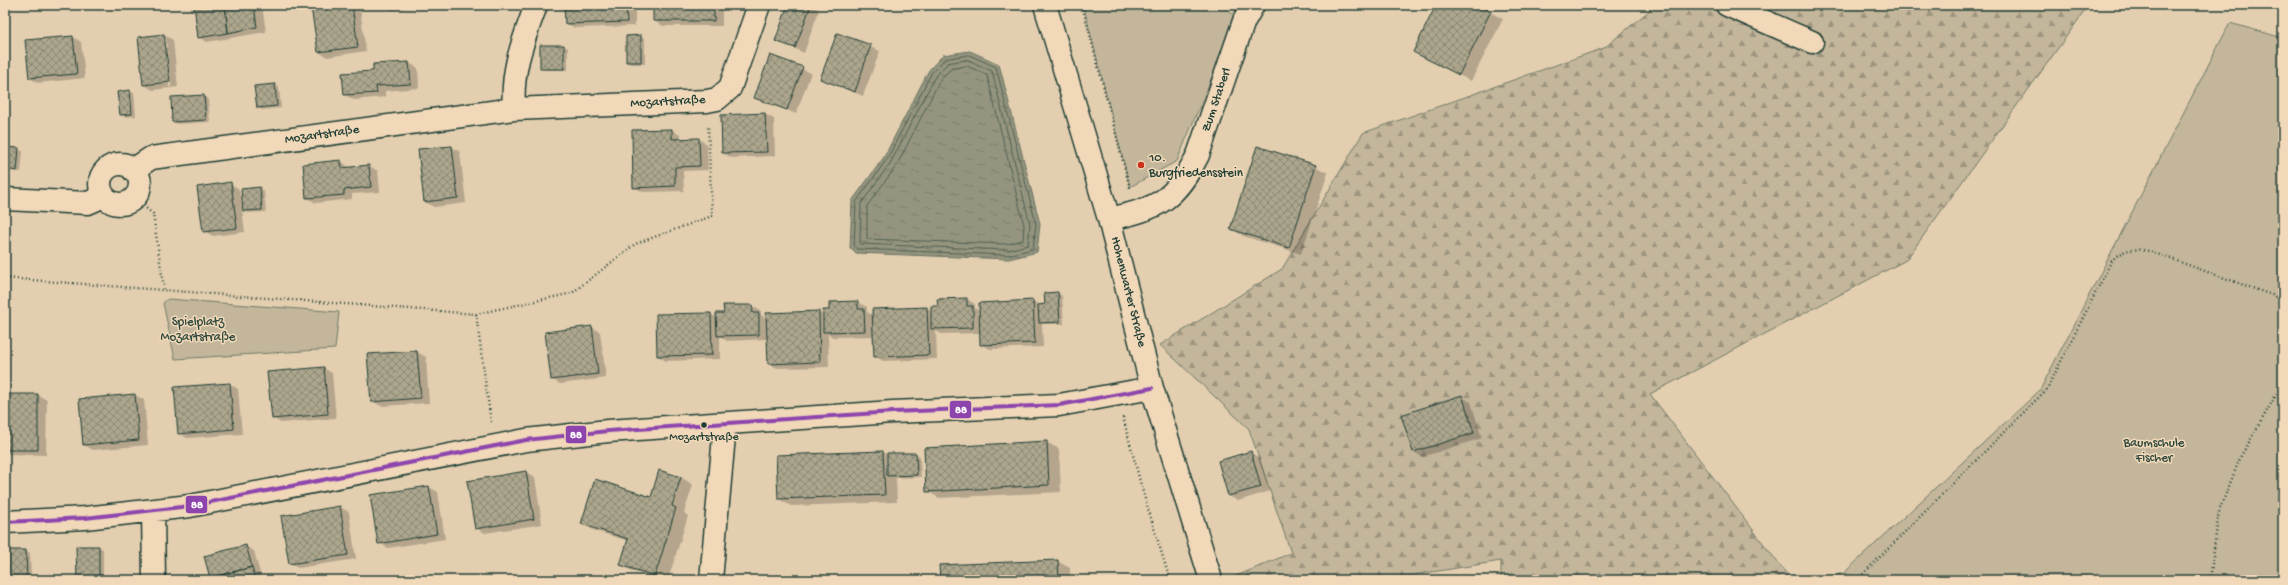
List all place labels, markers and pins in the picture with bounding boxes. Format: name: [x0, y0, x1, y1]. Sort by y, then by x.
place label: 10. Burgfriedensstein: [1148, 151, 1244, 181]
marker: 10. Burgfriedensstein: [1136, 160, 1146, 170]
marker: Mozartstraße: [699, 420, 709, 430]
place label: Mozartstraße: [669, 431, 739, 445]

